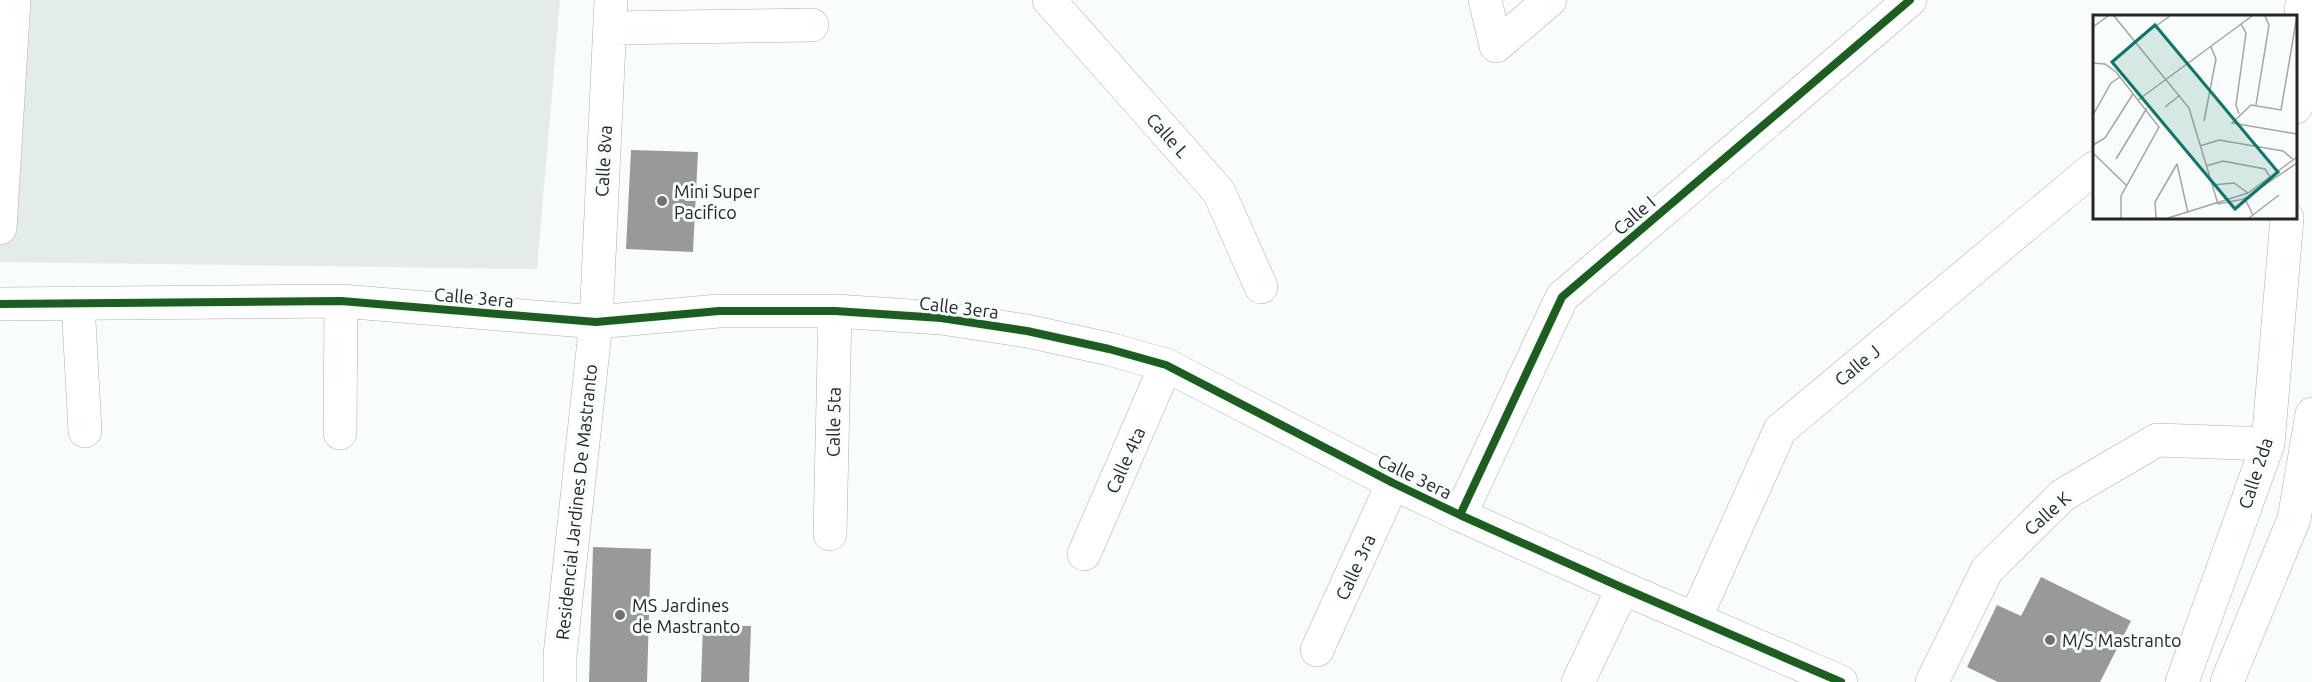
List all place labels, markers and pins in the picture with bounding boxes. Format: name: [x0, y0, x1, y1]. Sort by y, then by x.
place label: Mini Super Pacifico: [674, 181, 760, 222]
marker: Mini Super Pacifico: [655, 194, 669, 208]
place label: MS Jardines de Mastranto: [632, 595, 740, 636]
marker: MS Jardines de Mastranto: [613, 608, 627, 622]
place label: M/S Mastranto: [2062, 630, 2182, 650]
marker: M/S Mastranto: [2043, 633, 2057, 647]

